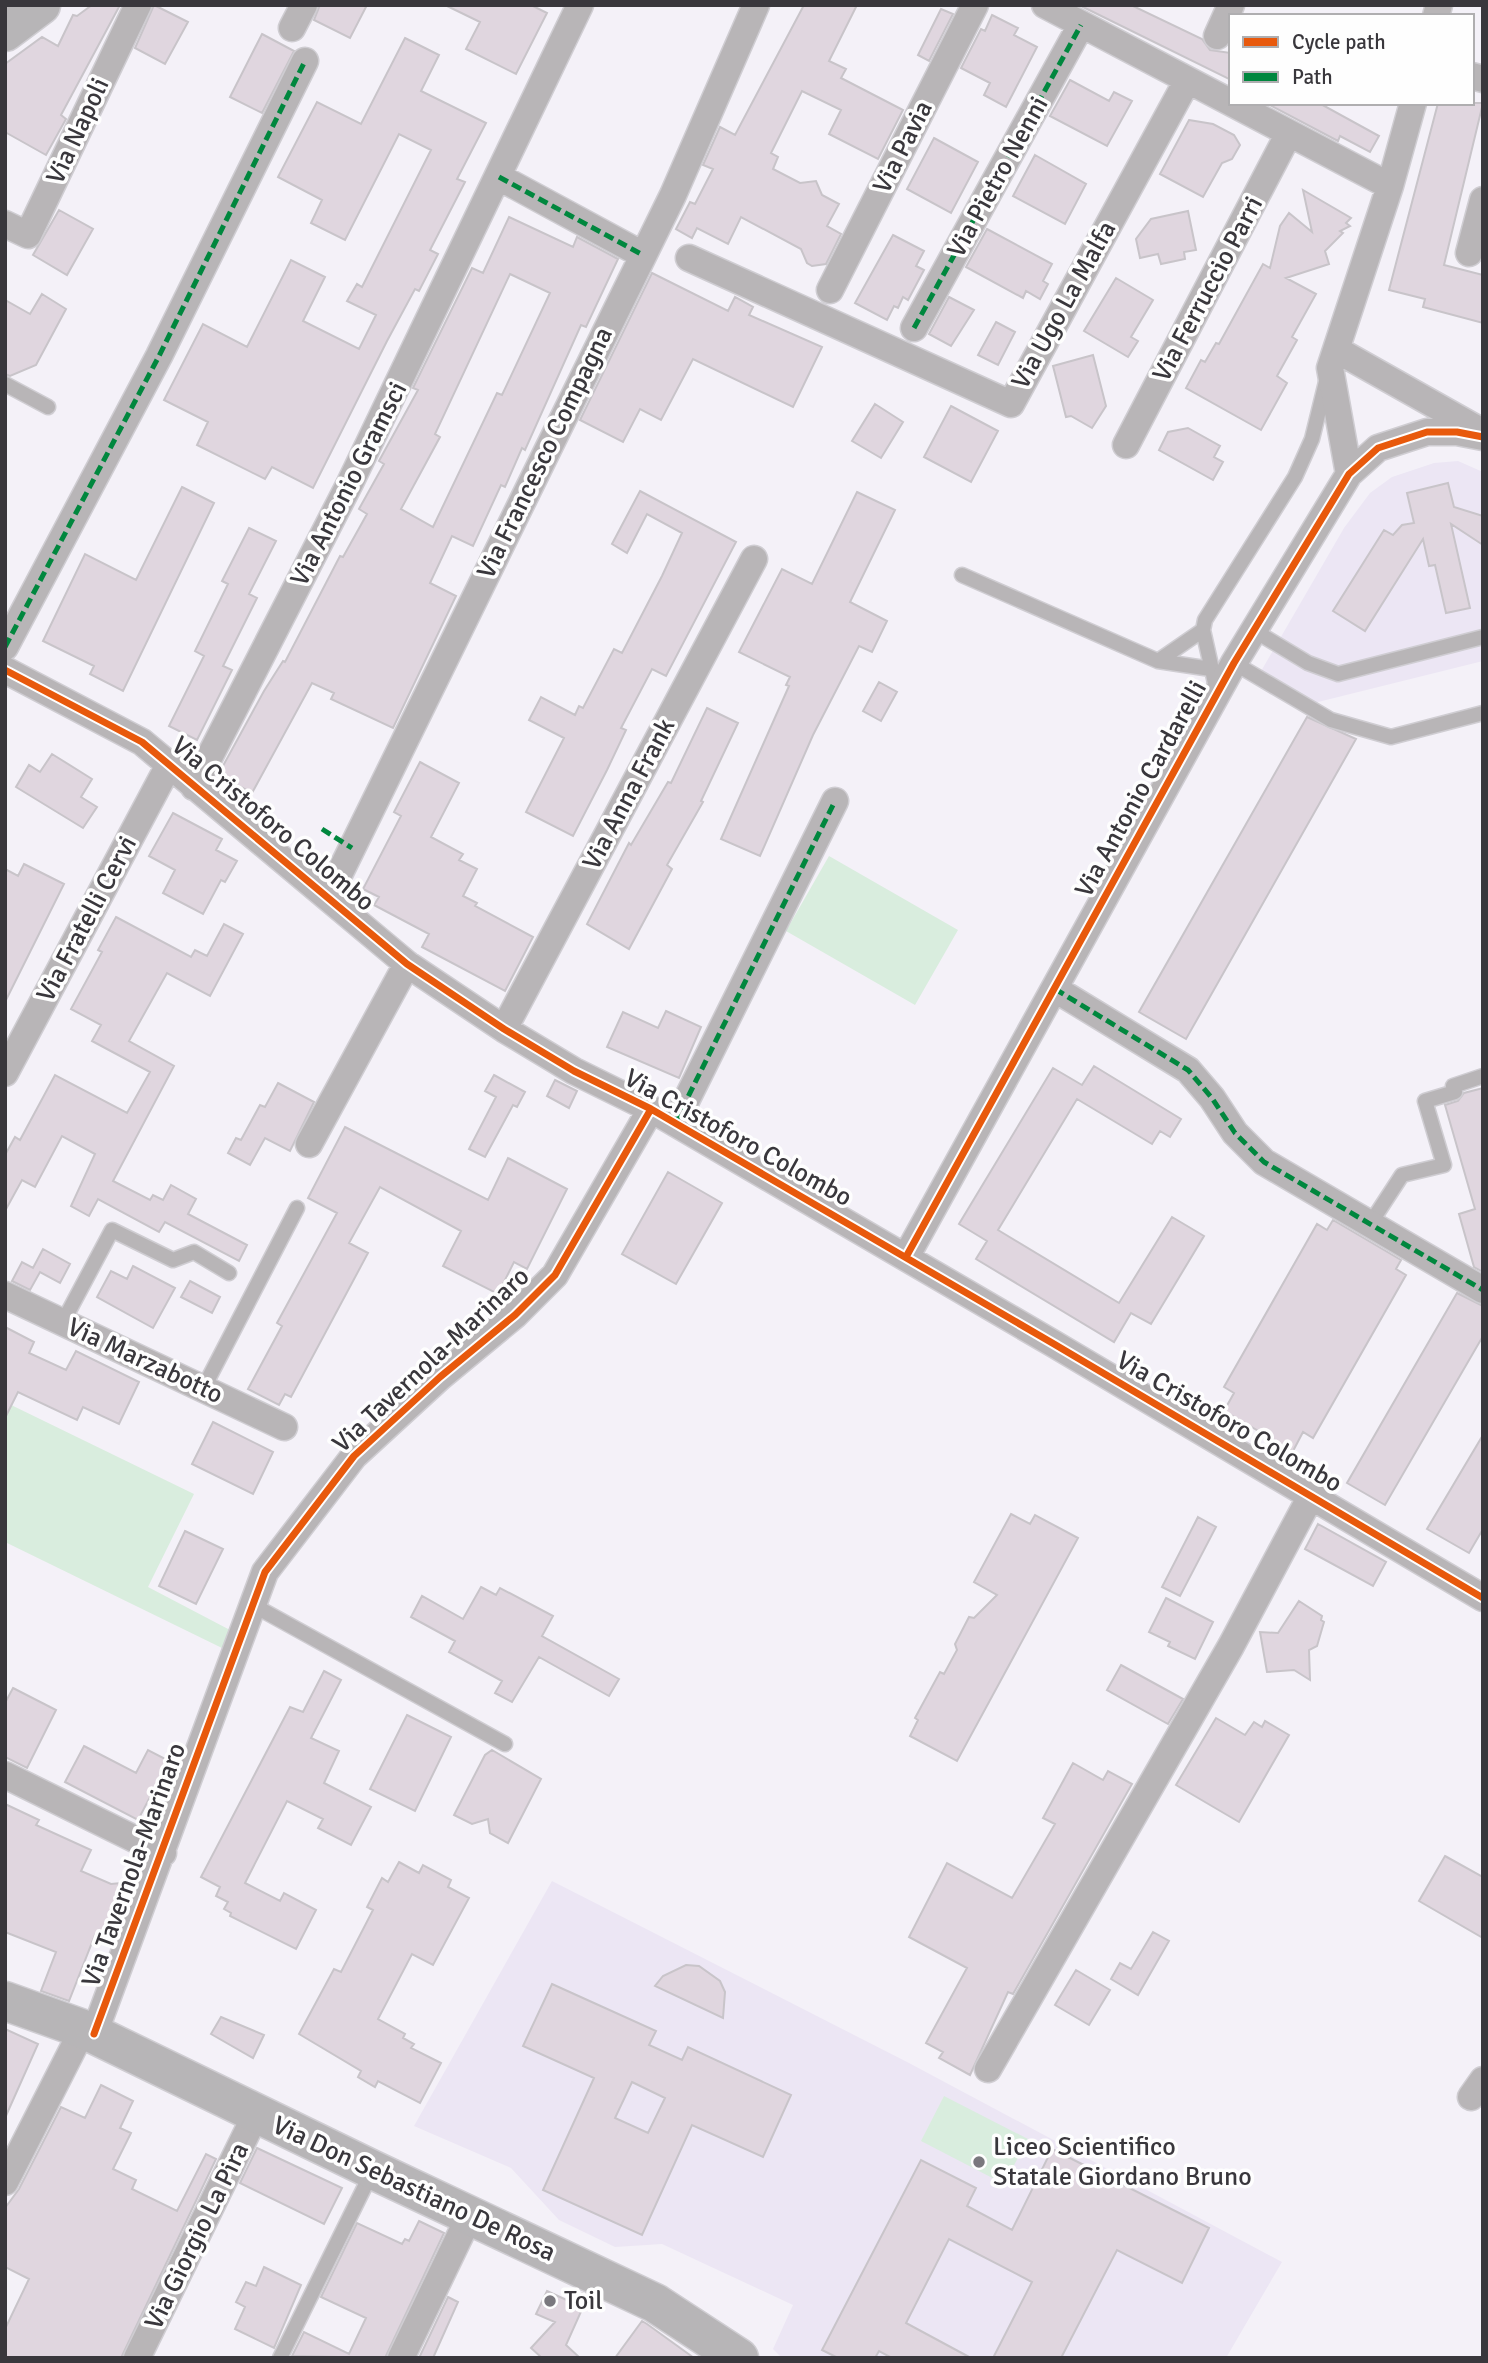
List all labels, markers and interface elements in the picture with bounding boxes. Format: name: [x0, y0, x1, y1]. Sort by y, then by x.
legend: [1229, 14, 1474, 105]
text: Cycle path: [1292, 29, 1386, 55]
text: Path: [1292, 64, 1333, 90]
street label: Via Napoli: [39, 73, 117, 189]
street label: Via Pietro Nenni: [941, 91, 1055, 263]
street label: Via Pavia: [866, 95, 940, 199]
street label: Via Ferruccio Parri: [1146, 191, 1270, 387]
street label: Via Ugo La Malfa: [1005, 215, 1123, 395]
street label: Via Francesco Compagna: [470, 322, 620, 584]
street label: Via Antonio Gramsci: [284, 377, 414, 591]
street label: Via Antonio Cardarelli: [1068, 675, 1214, 903]
street label: Via Anna Frank: [576, 713, 682, 875]
street label: Via Cristoforo Colombo: [165, 730, 381, 918]
street label: Via Fratelli Cervi: [30, 831, 144, 1007]
street label: Via Cristoforo Colombo: [619, 1062, 857, 1214]
street label: Via Tavernola-Marinaro: [326, 1261, 536, 1459]
street label: Via Marzabotto: [62, 1311, 228, 1411]
street label: Via Cristoforo Colombo: [1110, 1344, 1348, 1500]
street label: Via Tavernola-Marinaro: [75, 1739, 193, 1991]
street label: Via Don Sebastiano De Rosa: [267, 2109, 561, 2269]
place label: Liceo Scientifico Statale Giordano Bruno: [993, 2131, 1252, 2193]
street label: Via Giorgio La Pira: [138, 2137, 256, 2335]
marker: Liceo Scientifico Statale Giordano Bruno: [971, 2154, 987, 2170]
place label: Toil: [564, 2285, 603, 2317]
marker: Toil: [542, 2293, 558, 2309]

